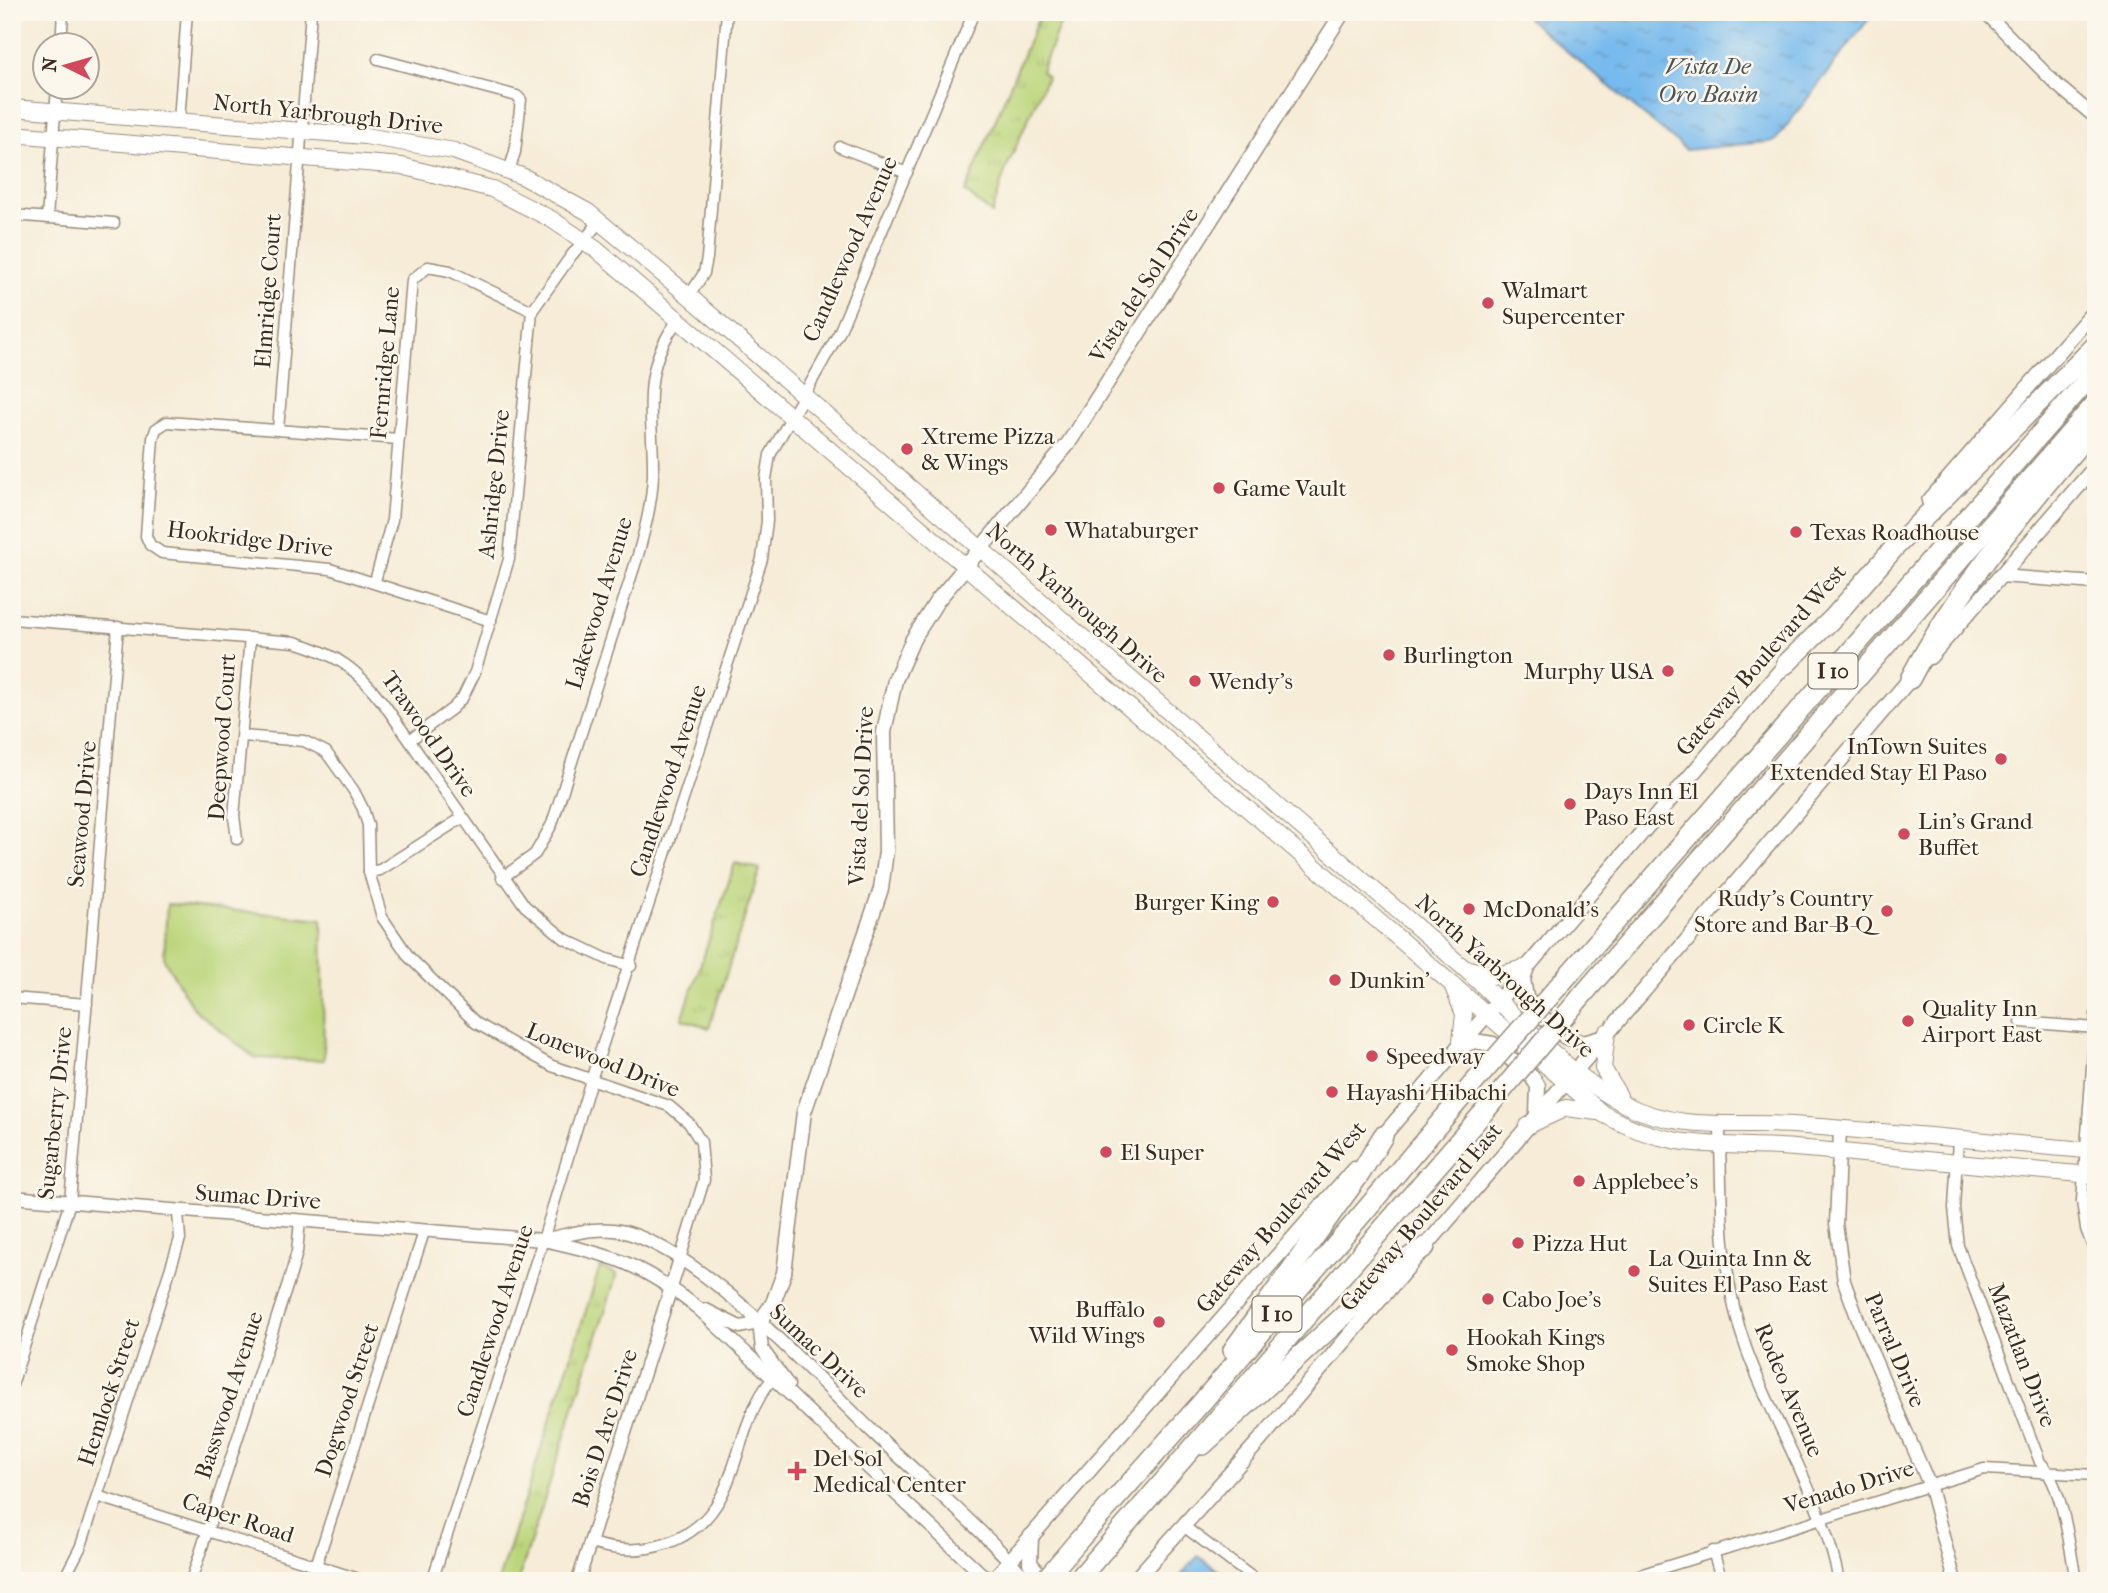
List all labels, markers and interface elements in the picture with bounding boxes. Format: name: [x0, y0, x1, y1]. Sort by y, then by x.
north arrow: [32, 32, 102, 102]
water label: Vista De Oro Basin: [1658, 52, 1758, 108]
text: N: [38, 56, 62, 73]
street label: North Yarbrough Drive: [212, 88, 444, 140]
street label: Candlewood Avenue: [797, 152, 903, 346]
street label: Vista del Sol Drive: [1083, 202, 1204, 369]
street label: Elmridge Court: [249, 213, 287, 369]
place label: Walmart Supercenter: [1501, 277, 1625, 330]
street label: Fernridge Lane: [365, 285, 405, 441]
marker: Walmart Supercenter: [1480, 295, 1496, 311]
street label: Ashridge Drive: [473, 408, 515, 561]
place label: Xtreme Pizza & Wings: [921, 423, 1055, 476]
marker: Xtreme Pizza & Wings: [899, 441, 915, 457]
place label: Game Vault: [1233, 475, 1347, 502]
marker: Game Vault: [1211, 480, 1227, 496]
street label: Lakewood Avenue: [560, 514, 638, 692]
street label: Hookridge Drive: [166, 515, 334, 563]
street label: North Yarbrough Drive: [981, 517, 1173, 689]
place label: Whataburger: [1064, 517, 1198, 544]
place label: Texas Roadhouse: [1810, 519, 1979, 546]
marker: Whataburger: [1043, 522, 1059, 538]
marker: Texas Roadhouse: [1788, 524, 1804, 540]
street label: Gateway Boulevard West: [1670, 559, 1852, 761]
place label: Burlington: [1403, 642, 1513, 669]
marker: Burlington: [1381, 647, 1397, 663]
street label: Deepwood Court: [203, 652, 241, 822]
road number: I 10: [1808, 654, 1857, 688]
place label: Murphy USA: [1524, 658, 1655, 685]
marker: Murphy USA: [1660, 663, 1676, 679]
street label: Trawood Drive: [376, 666, 482, 802]
place label: Wendy's: [1208, 668, 1293, 695]
marker: Wendy's: [1187, 673, 1203, 689]
street label: Candlewood Avenue: [624, 681, 712, 881]
street label: Vista del Sol Drive: [843, 705, 879, 888]
place label: InTown Suites Extended Stay El Paso: [1769, 733, 1987, 786]
street label: Seawood Drive: [62, 740, 102, 888]
marker: InTown Suites Extended Stay El Paso: [1993, 751, 2009, 767]
place label: Days Inn El Paso East: [1584, 778, 1699, 831]
marker: Days Inn El Paso East: [1562, 796, 1578, 812]
place label: Lin's Grand Buffet: [1918, 808, 2033, 861]
marker: Lin's Grand Buffet: [1896, 826, 1912, 842]
place label: Rudy's Country Store and Bar-B-Q: [1694, 885, 1880, 938]
place label: Burger King: [1134, 889, 1260, 916]
street label: North Yarbrough Drive: [1410, 889, 1600, 1063]
marker: Burger King: [1265, 894, 1281, 910]
place label: McDonald's: [1483, 896, 1599, 923]
marker: McDonald's: [1461, 901, 1477, 917]
marker: Rudy's Country Store and Bar-B-Q: [1879, 903, 1895, 919]
place label: Dunkin': [1349, 967, 1430, 994]
marker: Dunkin': [1327, 972, 1343, 988]
place label: Quality Inn Airport East: [1921, 995, 2043, 1048]
place label: Circle K: [1703, 1012, 1785, 1039]
marker: Quality Inn Airport East: [1900, 1013, 1916, 1029]
street label: Lonewood Drive: [522, 1017, 684, 1103]
marker: Circle K: [1681, 1017, 1697, 1033]
street label: Sugarberry Drive: [32, 1025, 78, 1201]
place label: Speedway: [1386, 1043, 1486, 1070]
marker: Speedway: [1364, 1048, 1380, 1064]
place label: Hayashi Hibachi: [1346, 1079, 1508, 1106]
marker: Hayashi Hibachi: [1324, 1084, 1340, 1100]
street label: Gateway Boulevard West: [1190, 1116, 1372, 1318]
street label: Gateway Boulevard East: [1334, 1117, 1508, 1317]
place label: El Super: [1120, 1139, 1204, 1166]
marker: El Super: [1098, 1144, 1114, 1160]
place label: Applebee's: [1592, 1168, 1698, 1195]
marker: Applebee's: [1571, 1173, 1587, 1189]
street label: Sumac Drive: [194, 1179, 322, 1215]
street label: Candlewood Avenue: [451, 1221, 539, 1421]
place label: Pizza Hut: [1532, 1230, 1628, 1257]
marker: Pizza Hut: [1510, 1235, 1526, 1251]
place label: La Quinta Inn & Suites El Paso East: [1648, 1245, 1829, 1298]
marker: La Quinta Inn & Suites El Paso East: [1626, 1263, 1642, 1279]
street label: Mazatlan Drive: [1982, 1279, 2062, 1431]
place label: Cabo Joe's: [1502, 1286, 1601, 1313]
street label: Parral Drive: [1859, 1289, 1931, 1411]
marker: Cabo Joe's: [1480, 1291, 1496, 1307]
place label: Buffalo Wild Wings: [1028, 1296, 1145, 1349]
road number: I 10: [1252, 1296, 1302, 1332]
street label: Sumac Drive: [764, 1298, 874, 1404]
street label: Basswood Avenue: [189, 1308, 269, 1482]
marker: Buffalo Wild Wings: [1151, 1314, 1167, 1330]
street label: Hemlock Street: [72, 1315, 146, 1469]
street label: Rodeo Avenue: [1749, 1319, 1829, 1461]
street label: Dogwood Street: [309, 1320, 385, 1480]
place label: Hookah Kings Smoke Shop: [1466, 1324, 1605, 1377]
marker: Hookah Kings Smoke Shop: [1444, 1342, 1460, 1358]
street label: Bois D Arc Drive: [567, 1345, 643, 1511]
place label: Del Sol Medical Center: [813, 1445, 966, 1498]
street label: Venado Drive: [1780, 1454, 1917, 1520]
marker: Del Sol Medical Center: [787, 1461, 807, 1481]
street label: Caper Road: [179, 1487, 298, 1549]

